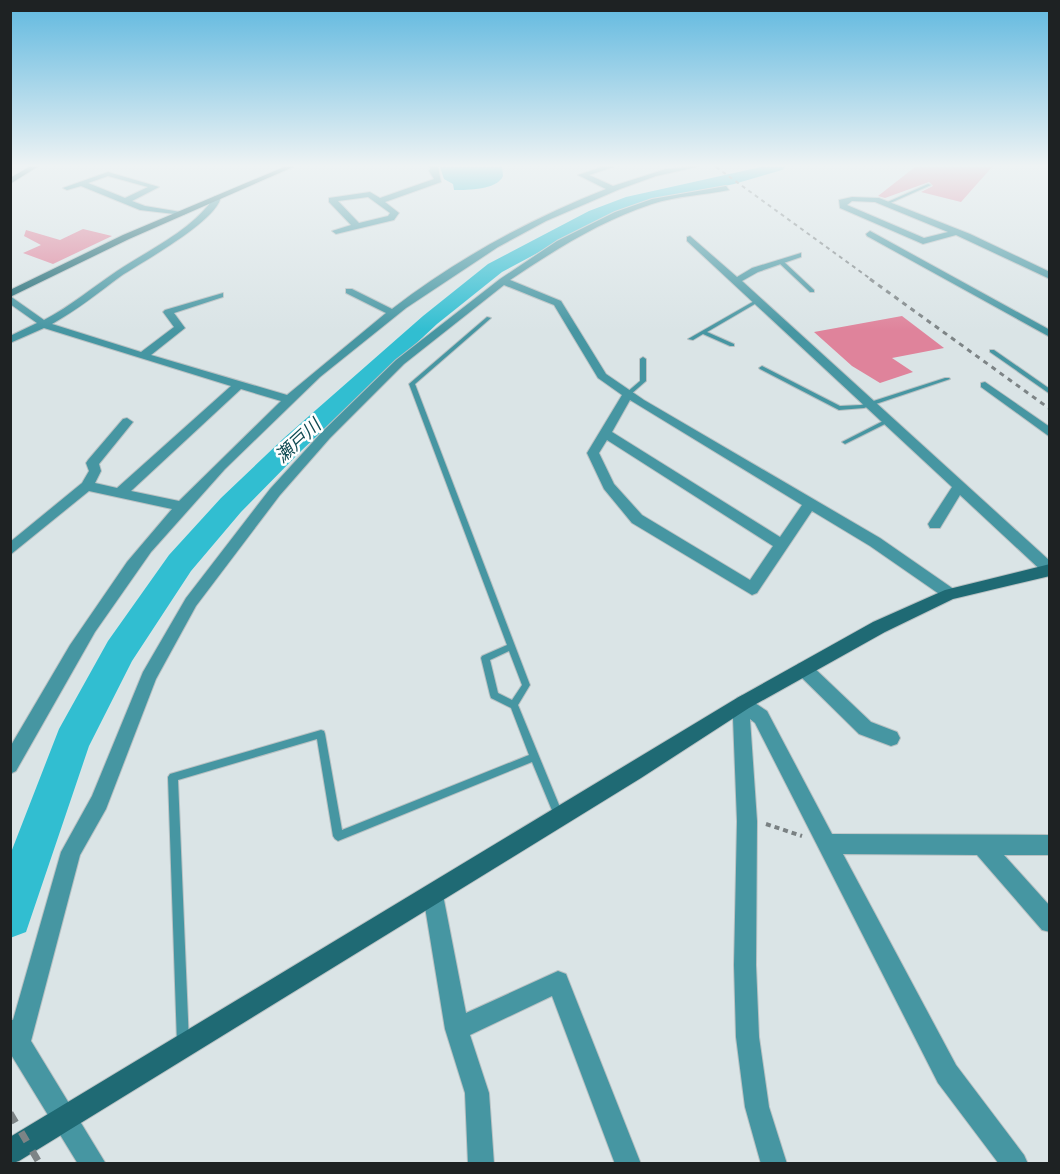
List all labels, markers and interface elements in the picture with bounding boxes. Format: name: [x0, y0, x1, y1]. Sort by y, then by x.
water label: 瀬戸川: [271, 414, 326, 467]

